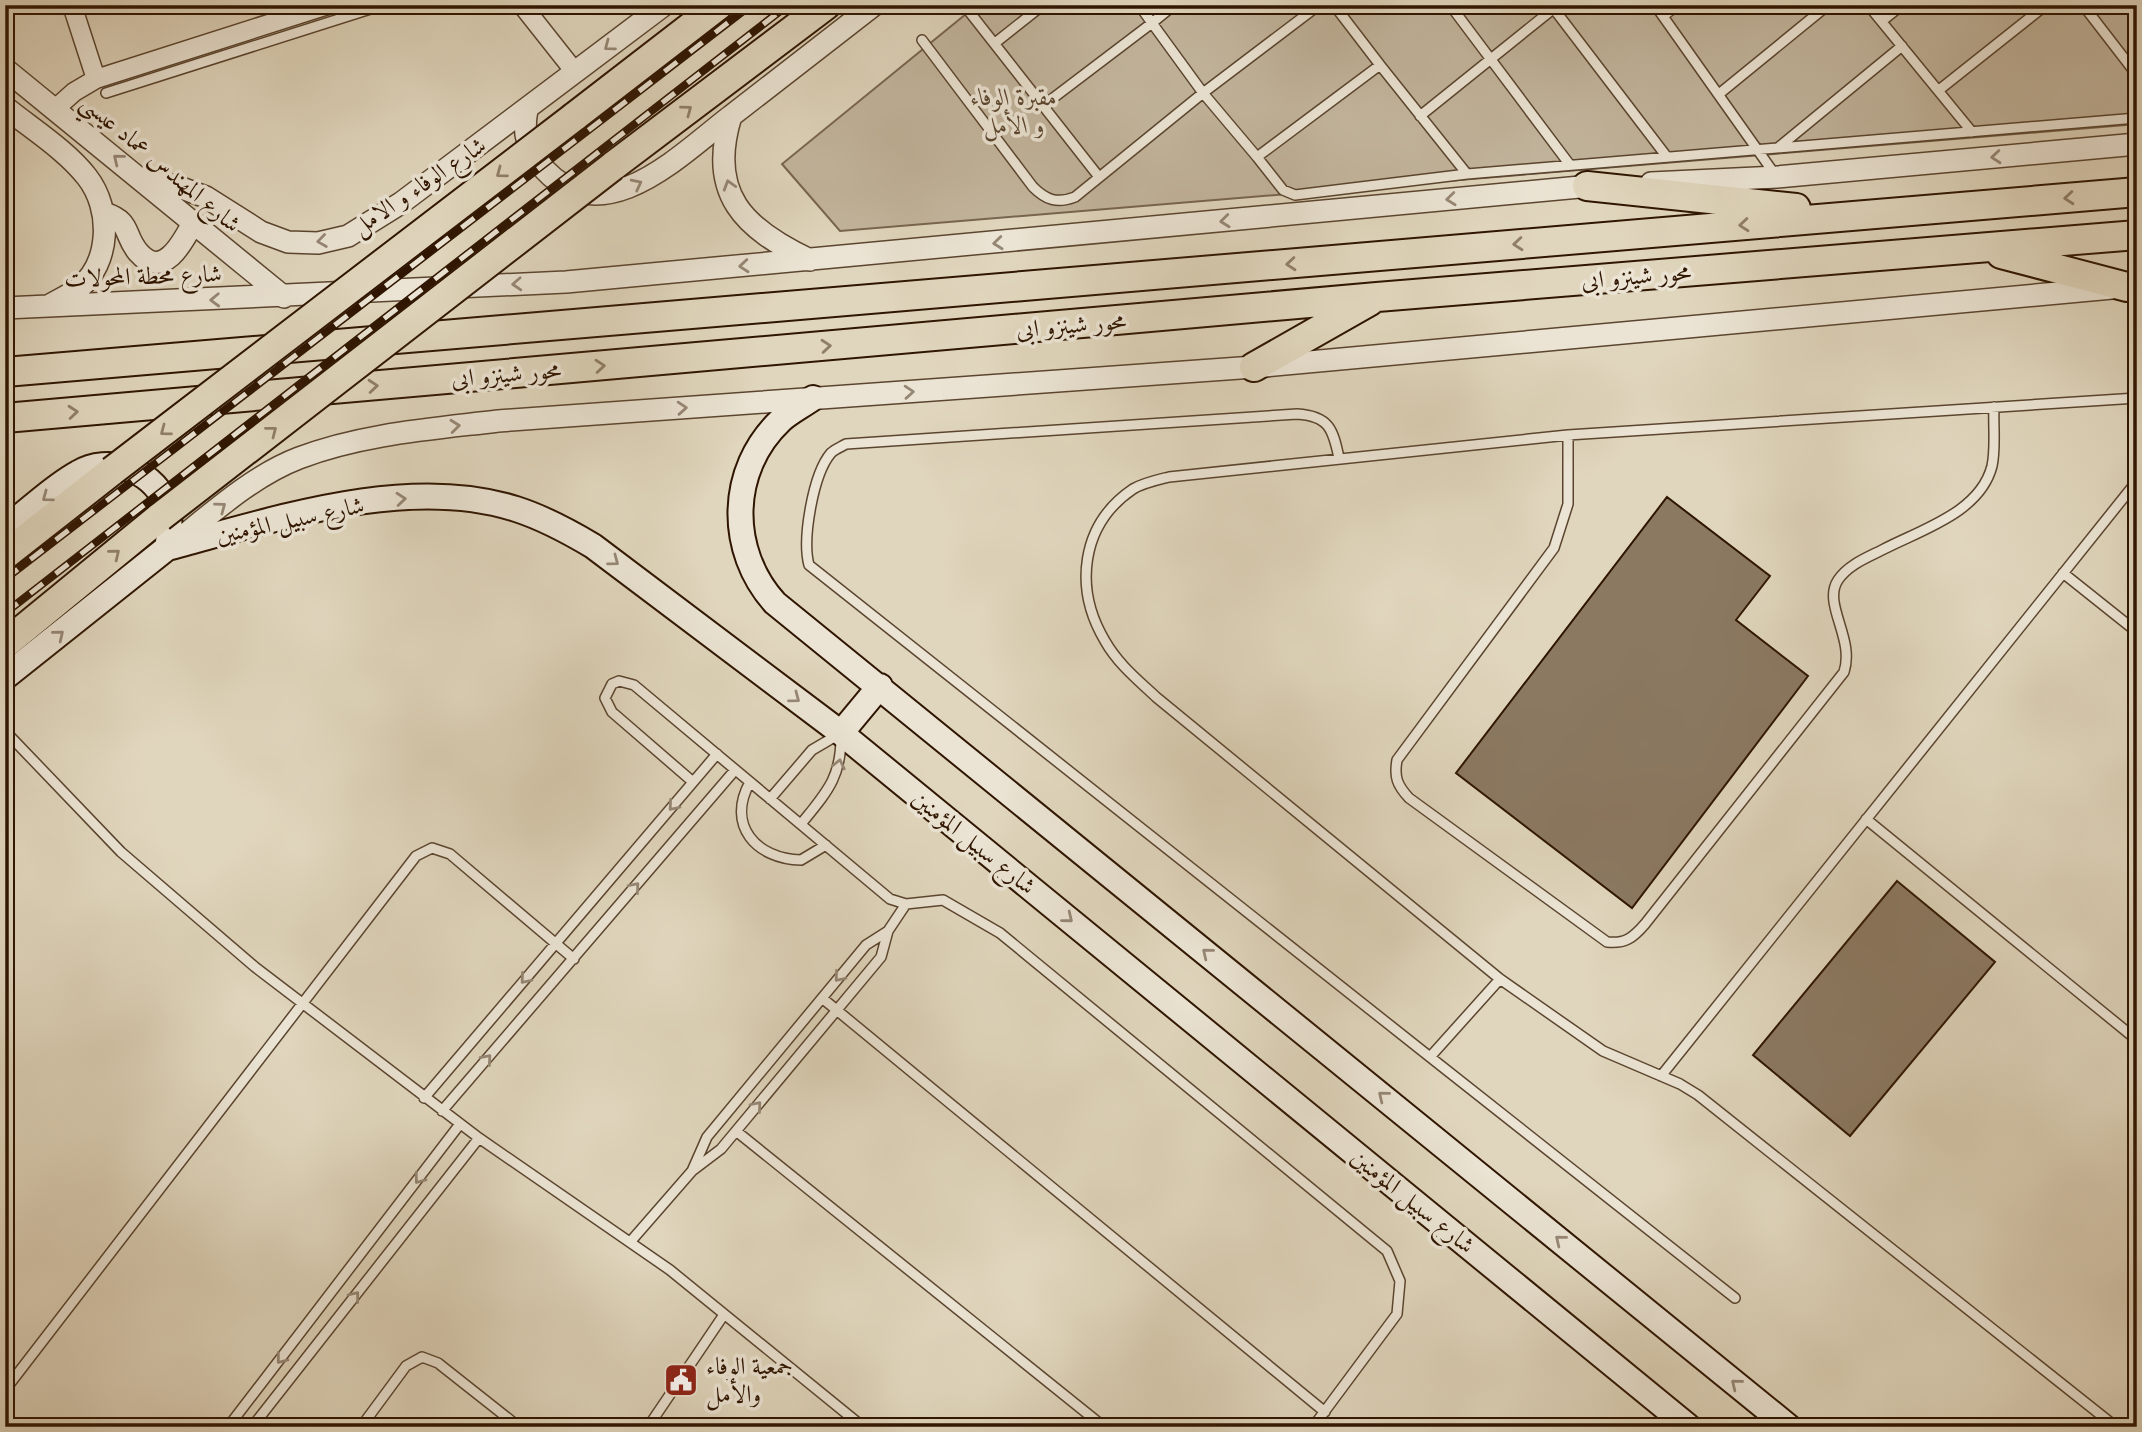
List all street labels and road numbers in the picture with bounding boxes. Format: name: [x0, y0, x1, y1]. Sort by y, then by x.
street label: شارع المهندس عماد عيسي: [70, 86, 248, 244]
street label: شارع الوفاء و الامل: [346, 129, 495, 246]
street label: محور شينزو ابى: [1580, 255, 1693, 298]
street label: شارع محطة المحولات: [64, 257, 223, 299]
street label: محور شينزو ابى: [1015, 304, 1128, 347]
street label: محور شينزو ابى: [450, 353, 563, 396]
street label: شارع سبيل المؤمنين: [213, 489, 368, 555]
street label: شارع سبيل المؤمنين: [903, 782, 1043, 905]
street label: شارع سبيل المؤمنين: [1342, 1141, 1482, 1264]

